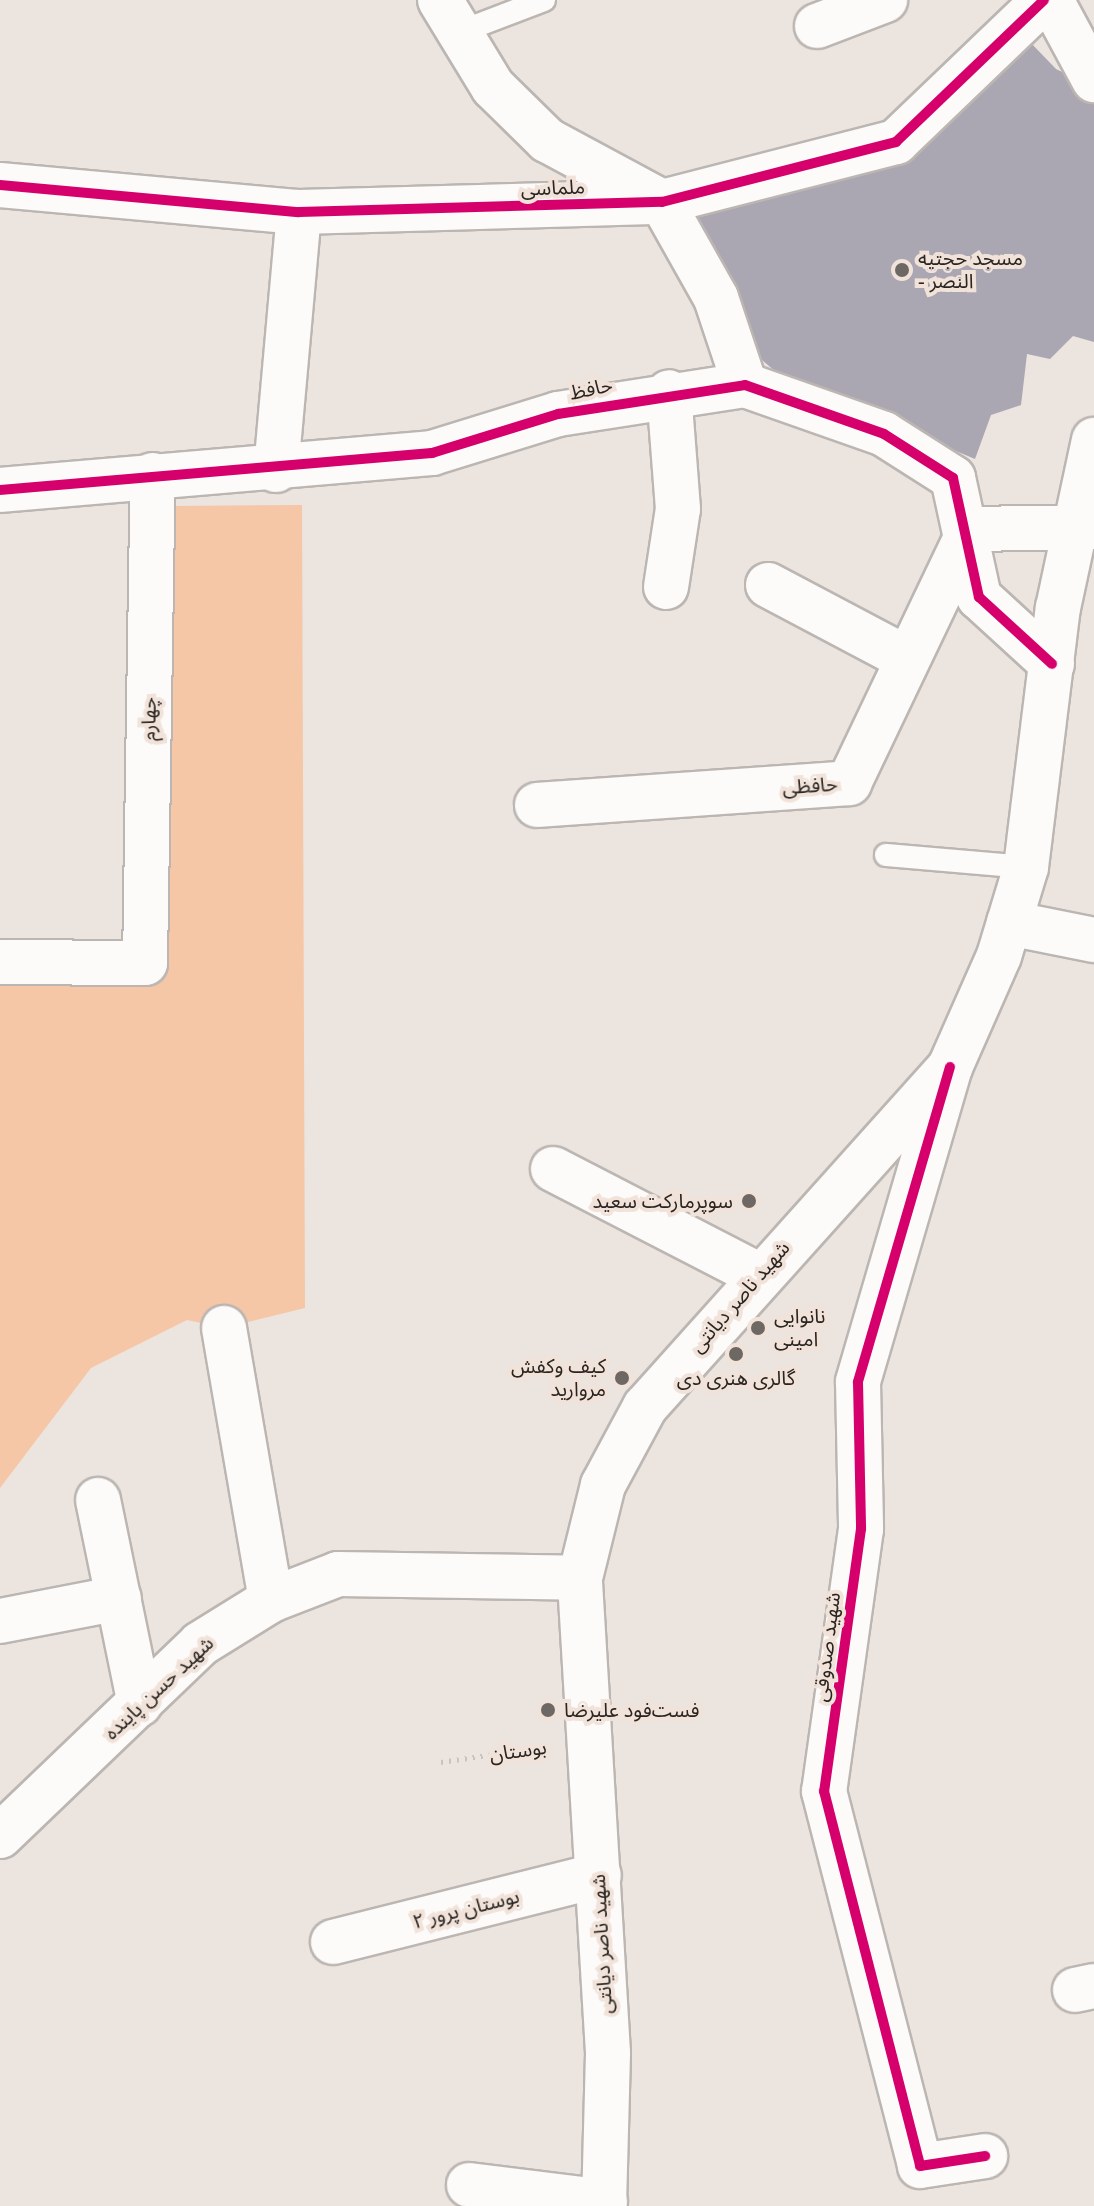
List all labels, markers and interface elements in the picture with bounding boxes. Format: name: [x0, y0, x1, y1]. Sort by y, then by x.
street label: ملماسی: [520, 175, 586, 201]
place label: مسجد حجتیه - النصر: [918, 246, 1023, 293]
marker: مسجد حجتیه - النصر: [893, 261, 911, 279]
street label: حافظ: [567, 373, 615, 405]
street label: چهارم: [137, 697, 161, 741]
street label: حافظی: [782, 772, 838, 800]
place label: سوپرمارکت سعید: [593, 1189, 733, 1213]
marker: سوپرمارکت سعید: [740, 1192, 758, 1210]
street label: شهید ناصر دیانتی: [685, 1236, 795, 1358]
place label: نانوایی امینی: [774, 1304, 825, 1351]
marker: نانوایی امینی: [749, 1319, 767, 1337]
marker: گالری هنری دی: [727, 1345, 745, 1363]
place label: کیف و‌کفش مروارید: [511, 1354, 606, 1401]
place label: گالری هنری دی: [677, 1366, 795, 1390]
marker: کیف و‌کفش مروارید: [613, 1369, 631, 1387]
street label: شهید صدوقی: [808, 1591, 846, 1703]
street label: شهید حسن پاینده: [99, 1631, 219, 1745]
place label: فست‌فود علیرضا: [564, 1698, 699, 1722]
marker: فست‌فود علیرضا: [539, 1701, 557, 1719]
street label: بوستان: [488, 1735, 548, 1767]
street label: شهید ناصر دیانتی: [586, 1873, 618, 2015]
street label: بوستان پرور ۲: [410, 1884, 522, 1934]

